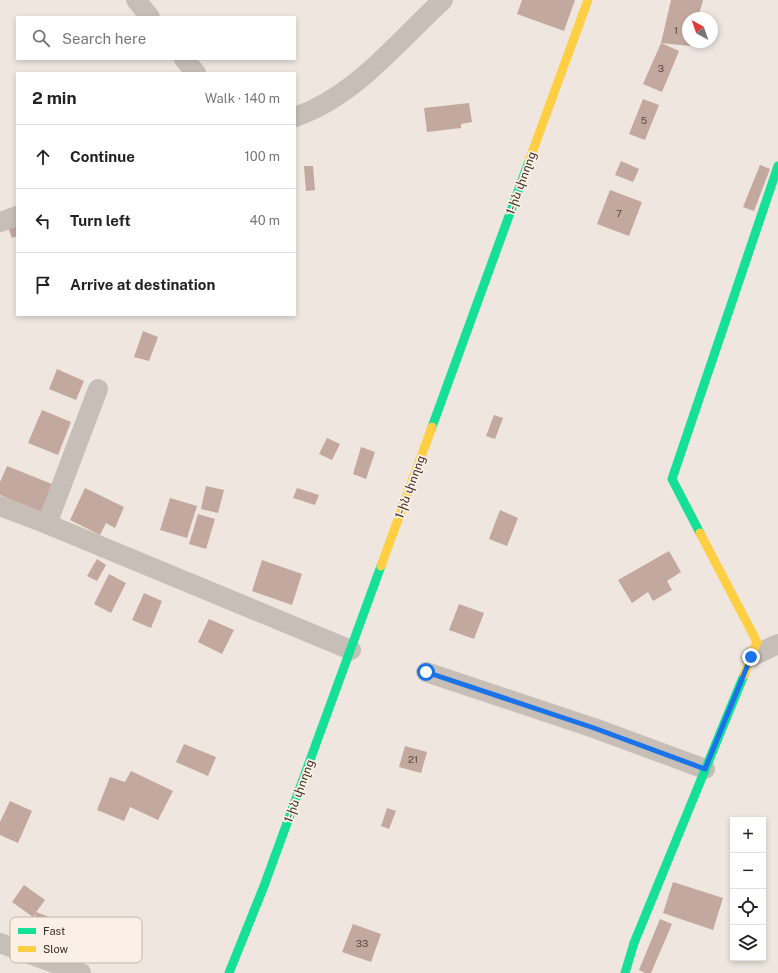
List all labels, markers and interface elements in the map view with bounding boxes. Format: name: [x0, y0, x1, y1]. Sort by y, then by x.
north arrow: [682, 12, 718, 48]
search box: [16, 16, 296, 60]
house number: 1: [674, 24, 678, 36]
icon: search: [30, 27, 52, 49]
text: Search here: [62, 30, 146, 47]
house number: 3: [658, 62, 664, 74]
text: 2 min: [32, 88, 77, 108]
text: Walk · 140 m: [205, 91, 280, 106]
house number: 5: [641, 114, 647, 126]
icon: ahead: [32, 146, 54, 168]
text: Continue: [70, 148, 135, 165]
text: 100 m: [244, 149, 280, 164]
street label: 1-ին փողոց: [503, 149, 539, 217]
house number: 7: [616, 207, 622, 219]
icon: left: [32, 210, 54, 232]
text: Turn left: [70, 212, 131, 229]
text: 40 m: [249, 213, 280, 228]
icon: arrive: [32, 274, 54, 296]
text: Arrive at destination: [70, 276, 215, 293]
street label: 1-ին փողոց: [392, 453, 428, 521]
route end: [742, 648, 760, 666]
route start: [417, 663, 435, 681]
house number: 21: [408, 753, 418, 765]
street label: 1-ին փողոց: [281, 757, 317, 825]
map controls: [730, 817, 766, 961]
button: +: [730, 817, 766, 853]
button: −: [730, 853, 766, 889]
button: locate: [730, 889, 766, 925]
legend: [10, 917, 142, 963]
text: Fast: [43, 925, 65, 937]
button: layers: [730, 925, 766, 961]
house number: 33: [356, 937, 368, 949]
text: Slow: [43, 943, 69, 955]

